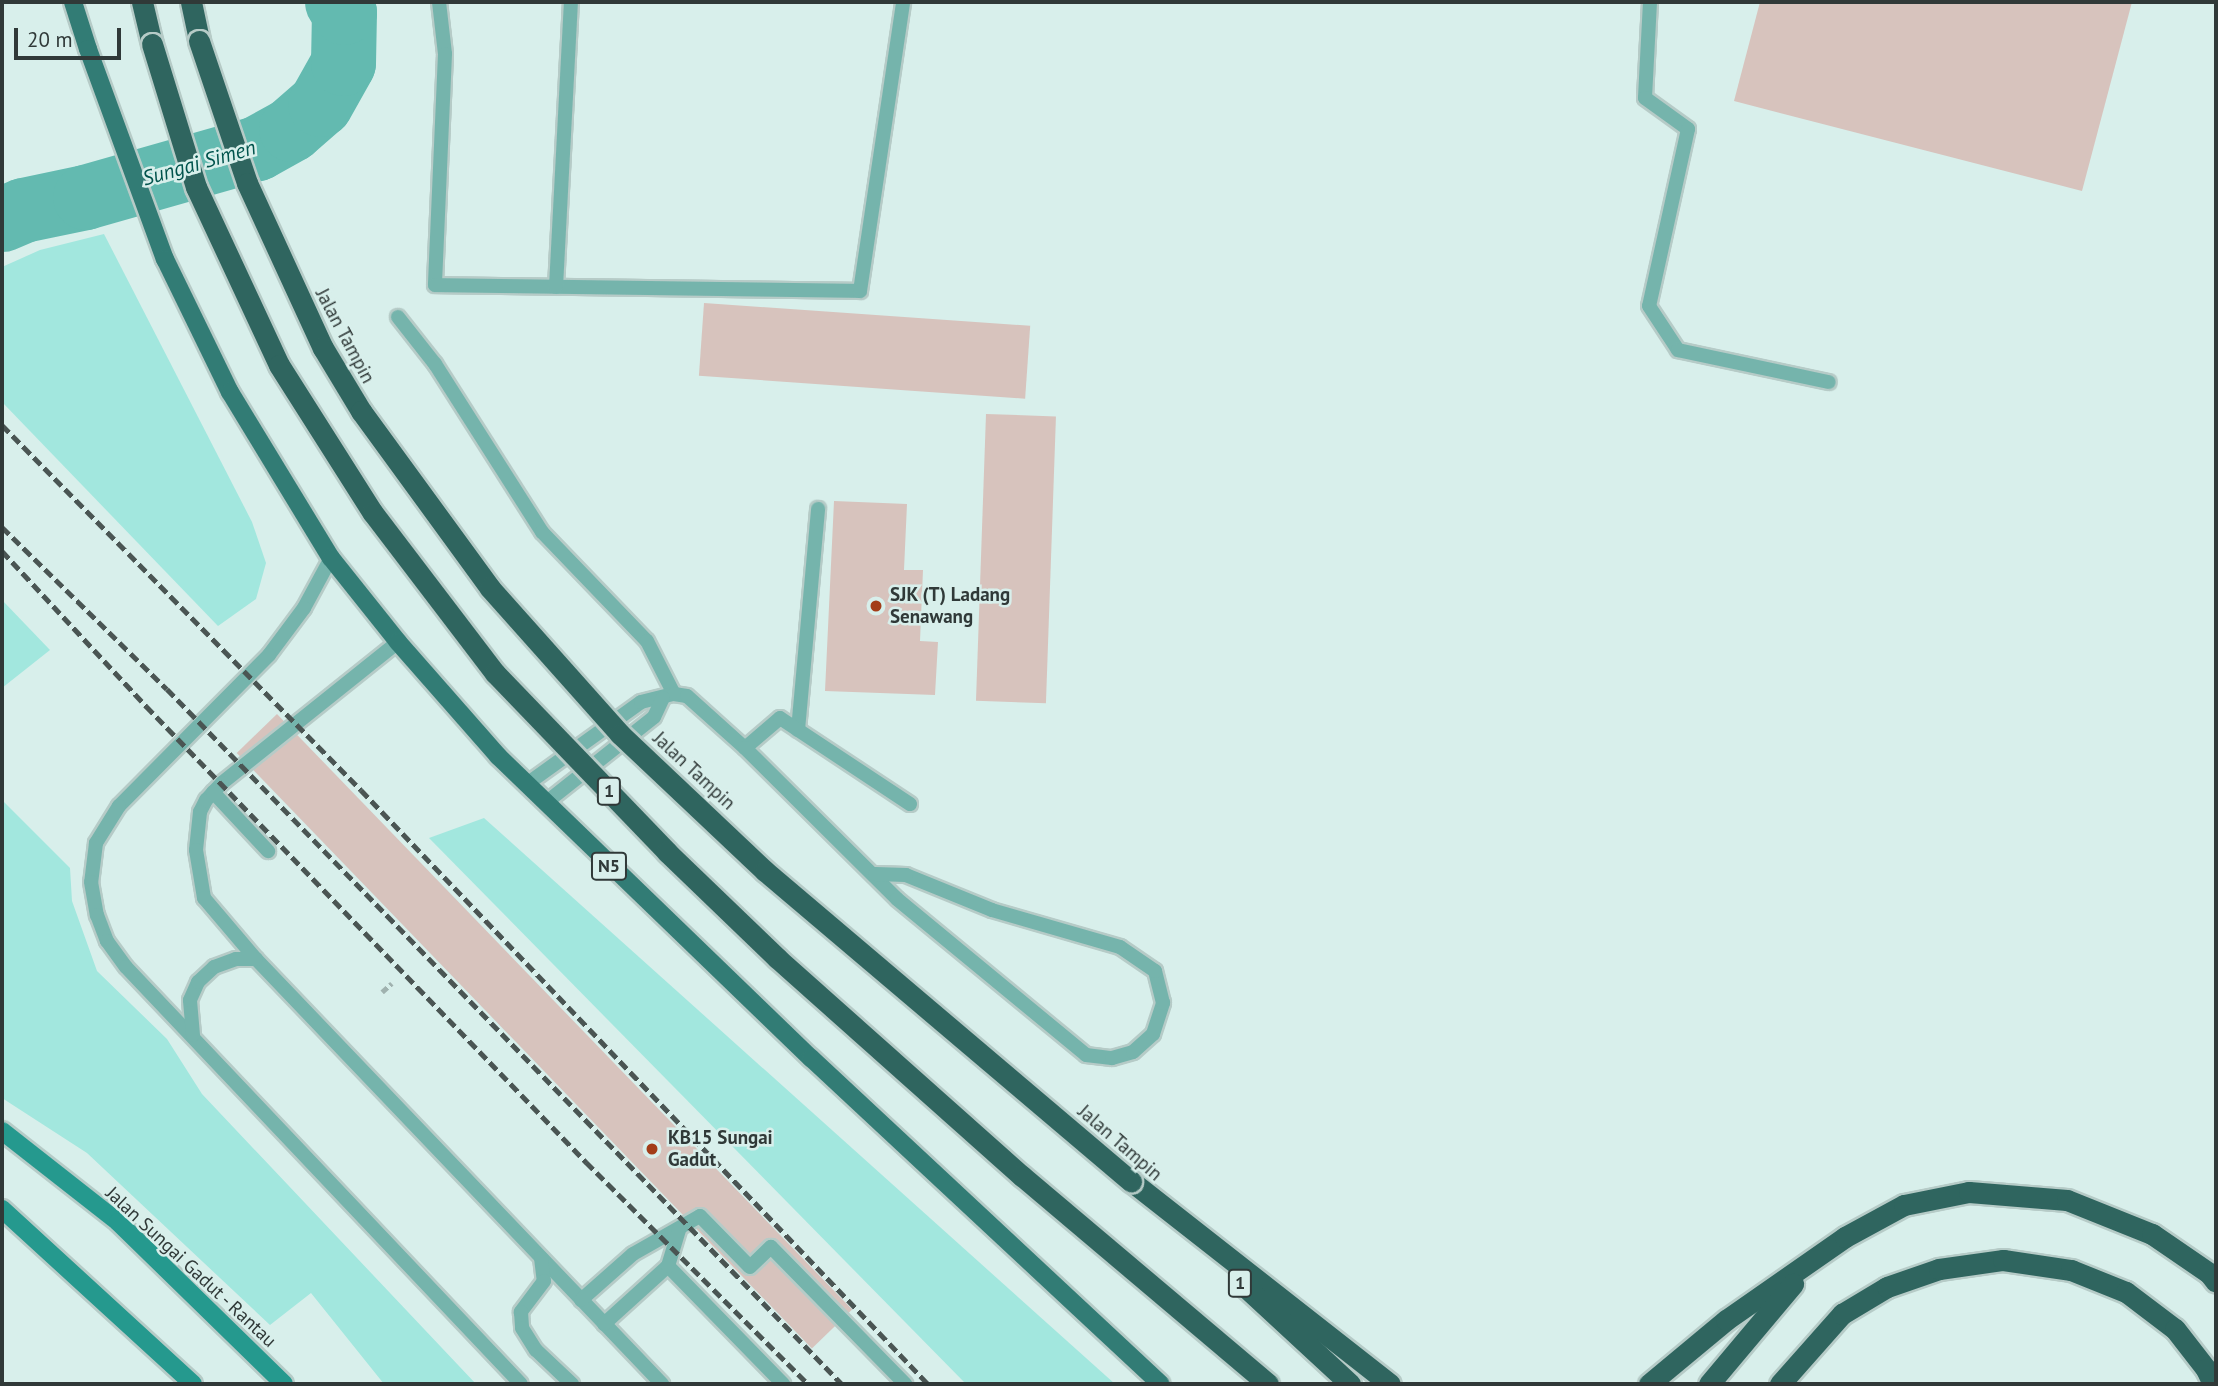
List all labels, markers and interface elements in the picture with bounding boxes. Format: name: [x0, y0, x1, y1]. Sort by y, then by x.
scale bar: [18, 14, 124, 58]
text: 20 m: [27, 26, 73, 53]
water label: Sungai Simen: [139, 135, 259, 191]
street label: Jalan Tampin: [310, 284, 380, 388]
place label: SJK (T) Ladang Senawang: [890, 584, 1011, 628]
marker: SJK (T) Ladang Senawang: [868, 598, 884, 614]
street label: Jalan Tampin: [648, 727, 740, 815]
road number: 1: [597, 776, 621, 806]
road number: N5: [590, 852, 628, 880]
street label: Jalan Tampin: [1073, 1100, 1167, 1186]
place label: KB15 Sungai Gadut: [668, 1127, 773, 1171]
marker: KB15 Sungai Gadut: [642, 1139, 662, 1159]
street label: Jalan Sungai Gadut - Rantau: [100, 1181, 282, 1353]
road number: 1: [1228, 1268, 1252, 1298]

